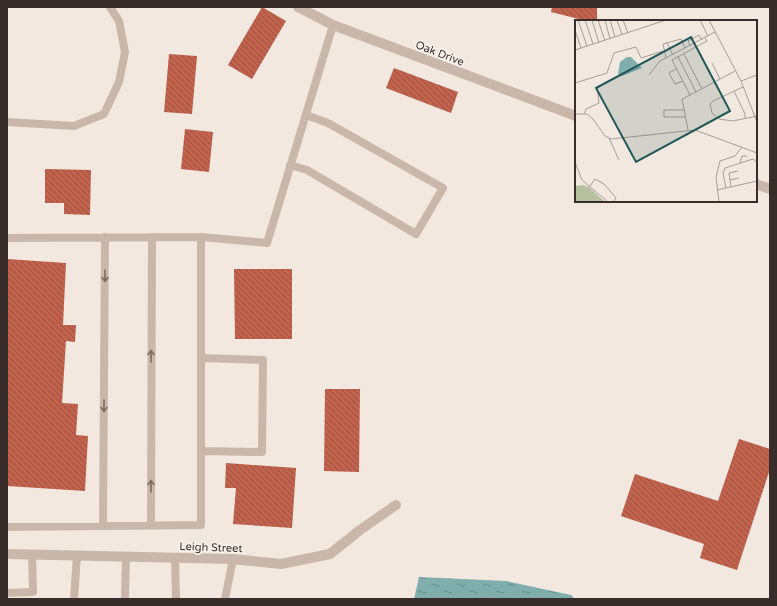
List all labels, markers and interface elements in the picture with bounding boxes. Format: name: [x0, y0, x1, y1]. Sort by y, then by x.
inset map: [575, 20, 757, 202]
street label: Oak Drive: [414, 38, 466, 69]
one-way arrow: [101, 269, 109, 282]
one-way arrow: [148, 350, 155, 363]
one-way arrow: [100, 399, 107, 412]
one-way arrow: [147, 480, 155, 493]
street label: Leigh Street: [179, 540, 243, 555]

